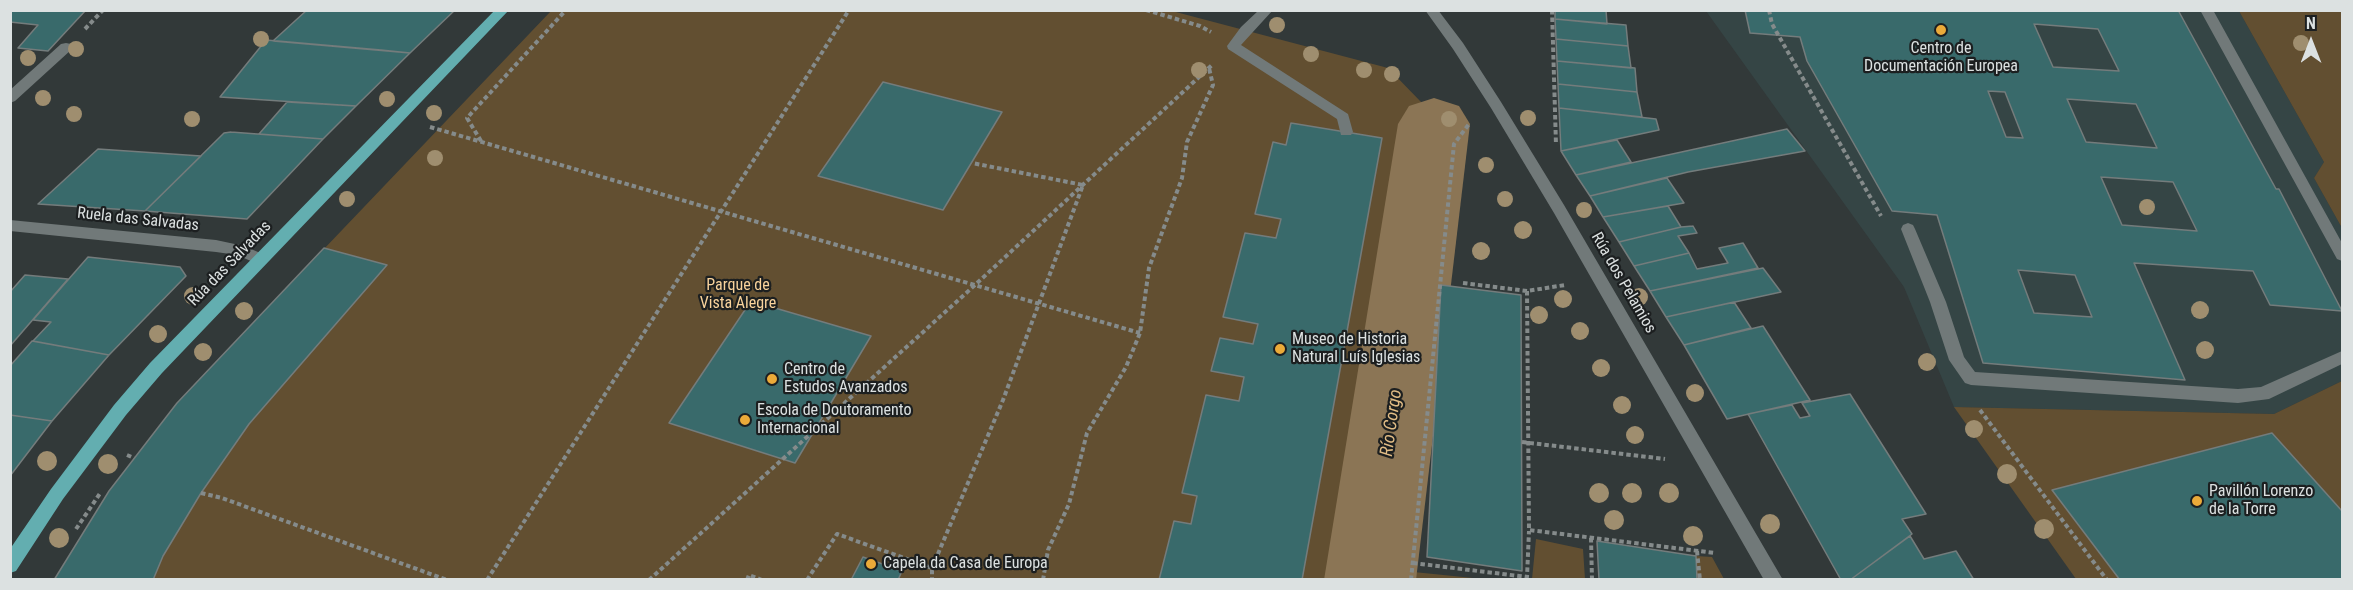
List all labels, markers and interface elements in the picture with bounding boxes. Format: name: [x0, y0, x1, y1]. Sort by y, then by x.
north arrow: [2281, 12, 2341, 72]
text: N: [2306, 14, 2316, 33]
marker: Centro de Documentación Europea: [1934, 23, 1948, 37]
place label: Centro de Documentación Europea: [1864, 39, 2018, 77]
street label: Ruela das Salvadas: [76, 204, 200, 236]
street label: Rúa das Salvadas: [185, 217, 275, 311]
street label: Rúa dos Pelamios: [1586, 229, 1660, 337]
park label: Parque de Vista Alegre: [700, 276, 776, 314]
place label: Museo de Historia Natural Luís Iglesias: [1292, 330, 1420, 368]
marker: Museo de Historia Natural Luís Iglesias: [1273, 342, 1287, 356]
place label: Centro de Estudos Avanzados: [784, 360, 908, 398]
marker: Centro de Estudos Avanzados: [765, 372, 779, 386]
water label: Río Corgo: [1377, 388, 1407, 458]
place label: Escola de Doutoramento Internacional: [757, 401, 911, 439]
marker: Escola de Doutoramento Internacional: [738, 413, 752, 427]
place label: Pavillón Lorenzo de la Torre: [2209, 482, 2313, 520]
marker: Pavillón Lorenzo de la Torre: [2190, 494, 2204, 508]
place label: Capela da Casa de Europa: [883, 554, 1048, 574]
marker: Capela da Casa de Europa: [864, 557, 878, 571]

